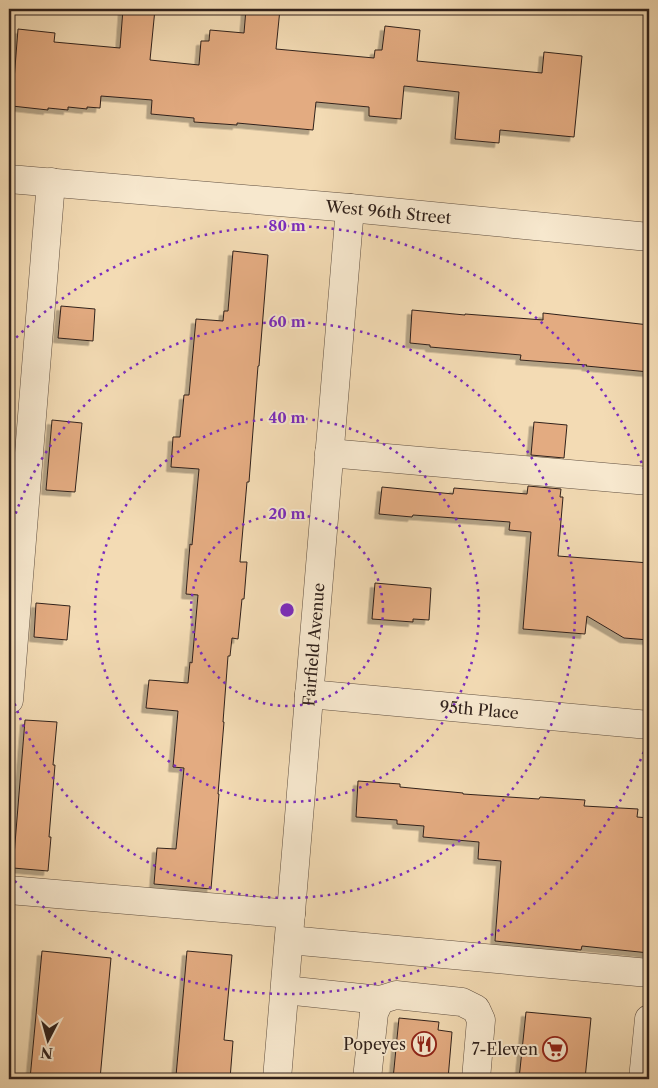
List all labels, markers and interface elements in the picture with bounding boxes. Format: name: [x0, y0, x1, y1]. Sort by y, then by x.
street label: West 96th Street: [324, 196, 453, 228]
text: 80 m: [268, 216, 306, 235]
text: 60 m: [268, 312, 306, 331]
text: 40 m: [268, 408, 306, 427]
text: 20 m: [268, 504, 306, 523]
street label: Fairfield Avenue: [298, 582, 329, 707]
centre of rings: [278, 601, 296, 619]
street label: 95th Place: [439, 696, 520, 723]
north arrow: [22, 1016, 72, 1066]
restaurant icon: Popeyes: [411, 1031, 437, 1057]
place label: Popeyes: [343, 1034, 406, 1054]
supermarket icon: 7-Eleven: [542, 1036, 568, 1062]
place label: 7-Eleven: [472, 1039, 538, 1059]
text: N: [40, 1043, 54, 1063]

